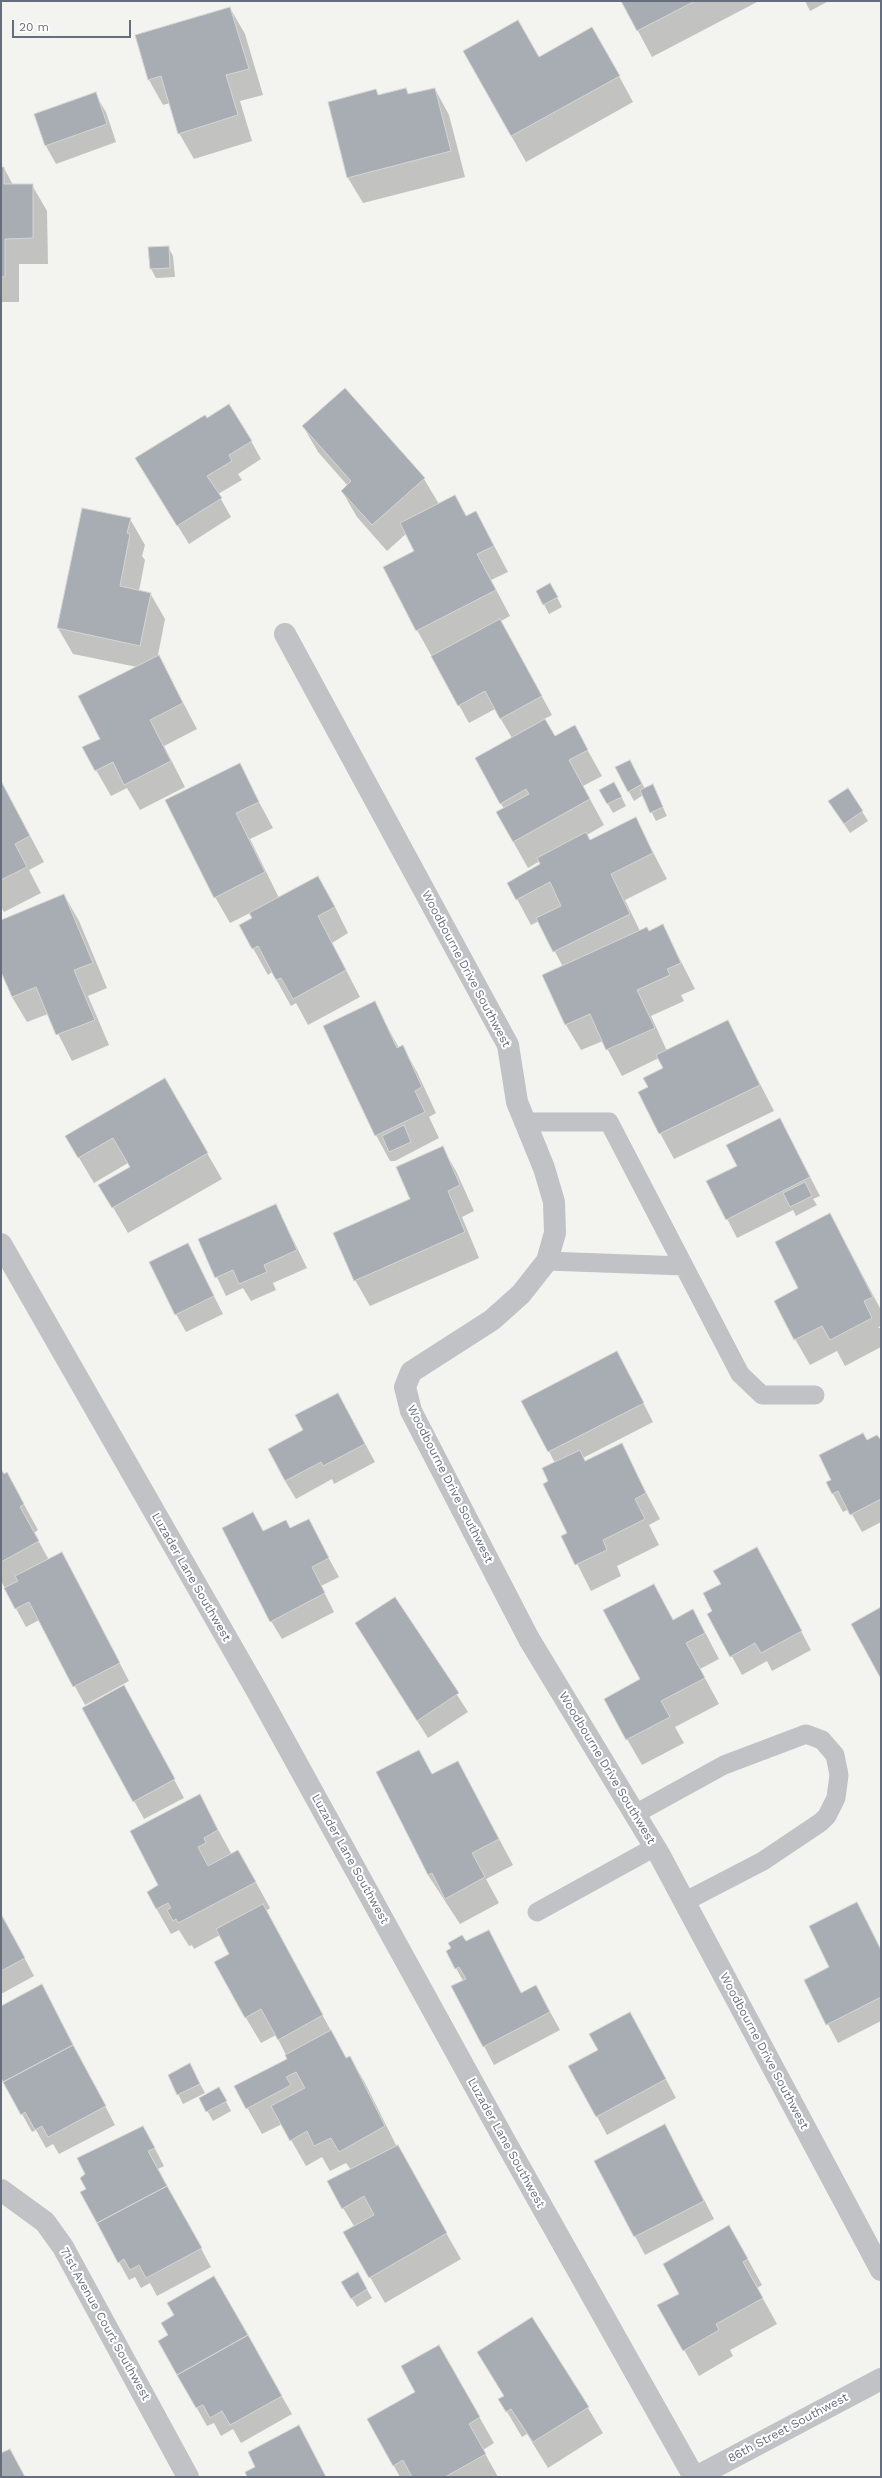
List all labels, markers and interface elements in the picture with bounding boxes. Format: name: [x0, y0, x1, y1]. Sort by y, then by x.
scale bar: [14, 12, 133, 38]
text: 20 m: [19, 20, 49, 34]
street label: Woodbourne Drive Southwest: [419, 888, 513, 1050]
street label: Woodbourne Drive Southwest: [404, 1403, 496, 1565]
street label: Luzader Lane Southwest: [148, 1510, 234, 1644]
street label: Woodbourne Drive Southwest: [556, 1689, 658, 1847]
street label: Luzader Lane Southwest: [308, 1792, 392, 1926]
street label: Woodbourne Drive Southwest: [717, 1970, 811, 2132]
street label: Luzader Lane Southwest: [464, 2076, 548, 2210]
street label: 71st Avenue Court Southwest: [57, 2245, 153, 2403]
street label: 86th Street Southwest: [725, 2390, 851, 2466]

